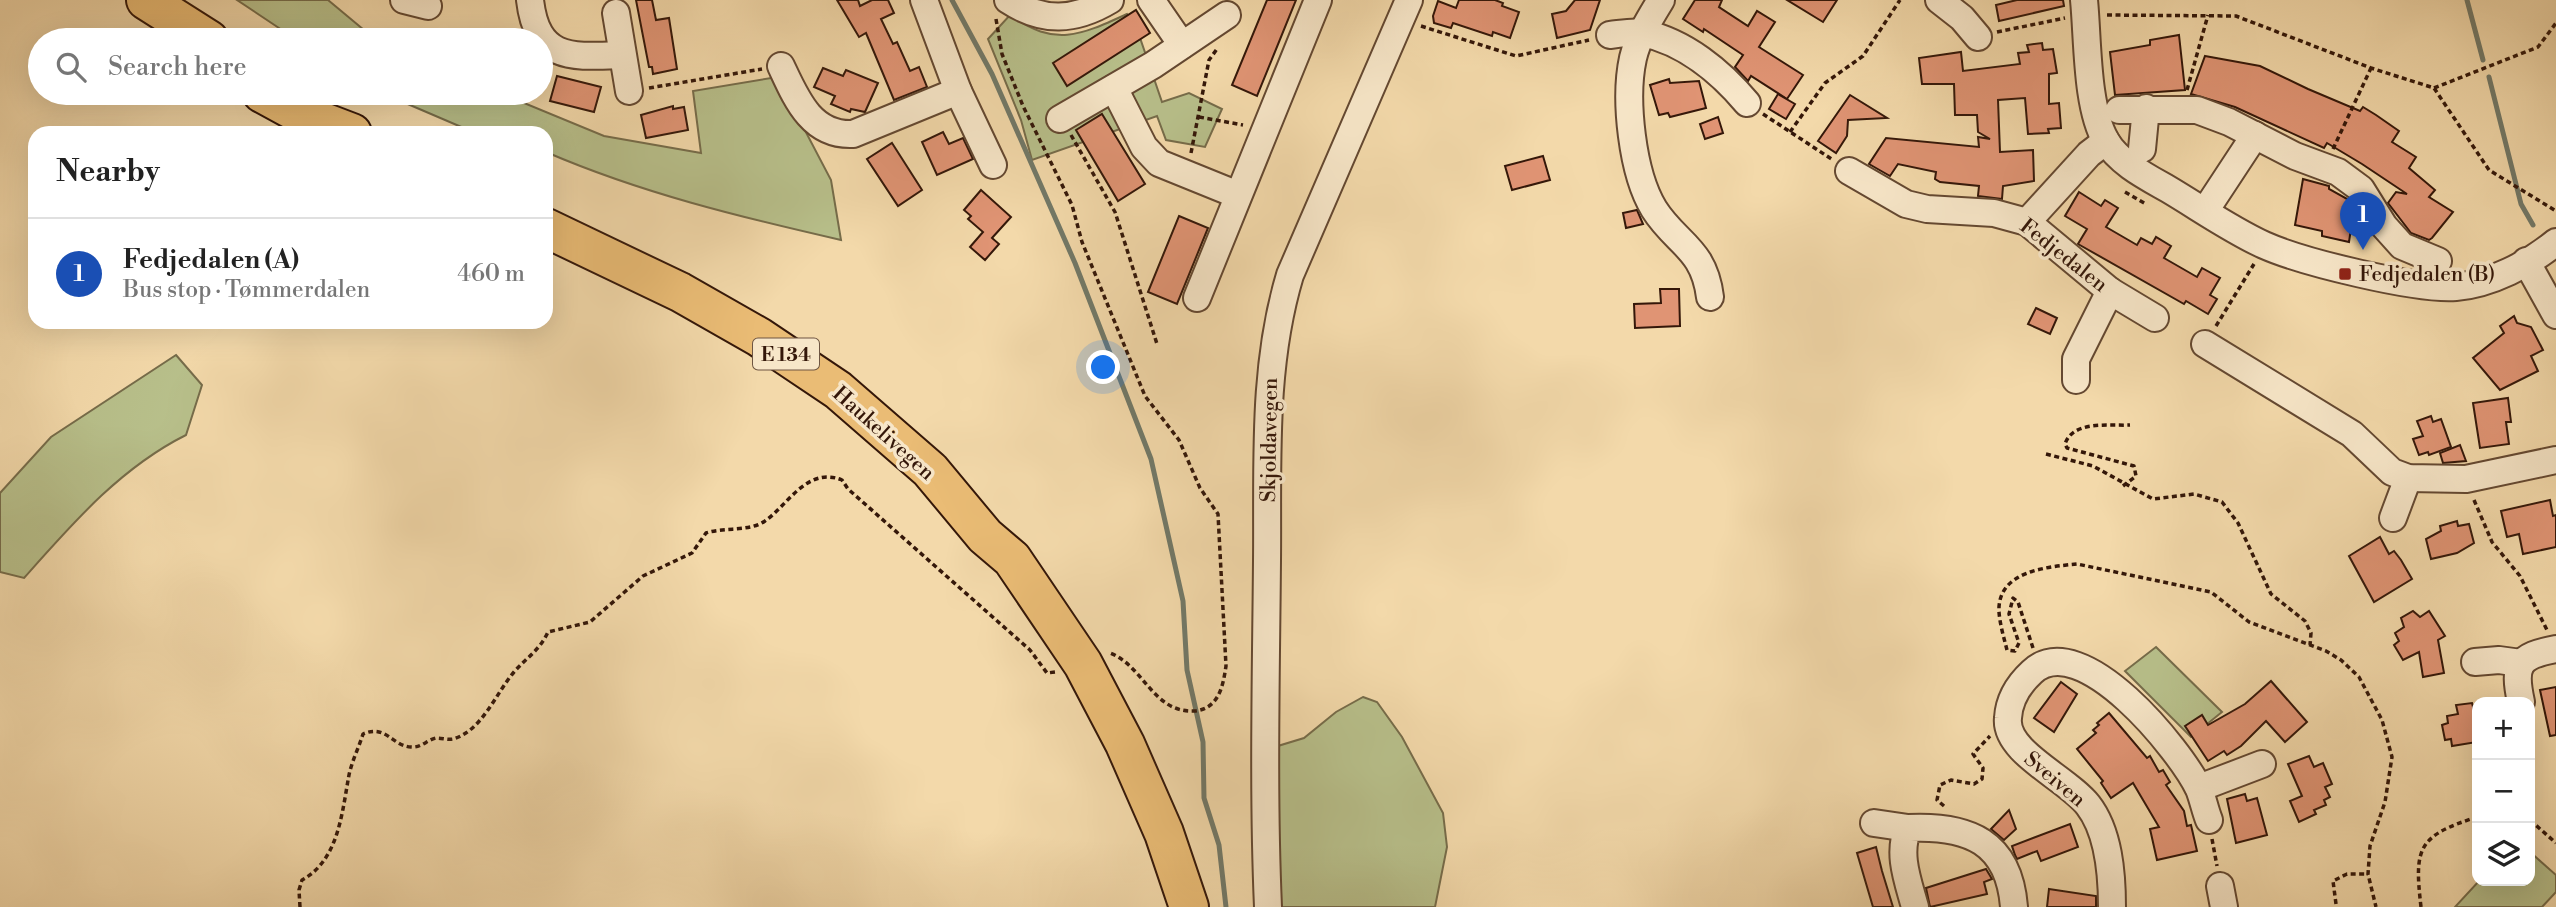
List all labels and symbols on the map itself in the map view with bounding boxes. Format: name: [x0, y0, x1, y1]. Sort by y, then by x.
pin: 1: [2340, 192, 2386, 250]
street label: Fedjedalen: [2014, 213, 2113, 298]
place label: Fedjedalen (B): [2359, 262, 2495, 288]
marker: Fedjedalen (B): [2337, 266, 2353, 282]
road number: E 134: [753, 338, 819, 370]
your location: [1086, 350, 1120, 384]
street label: Skjoldavegen: [1256, 377, 1284, 503]
street label: Haukelivegen: [827, 381, 940, 487]
street label: Sveiven: [2018, 746, 2091, 813]

